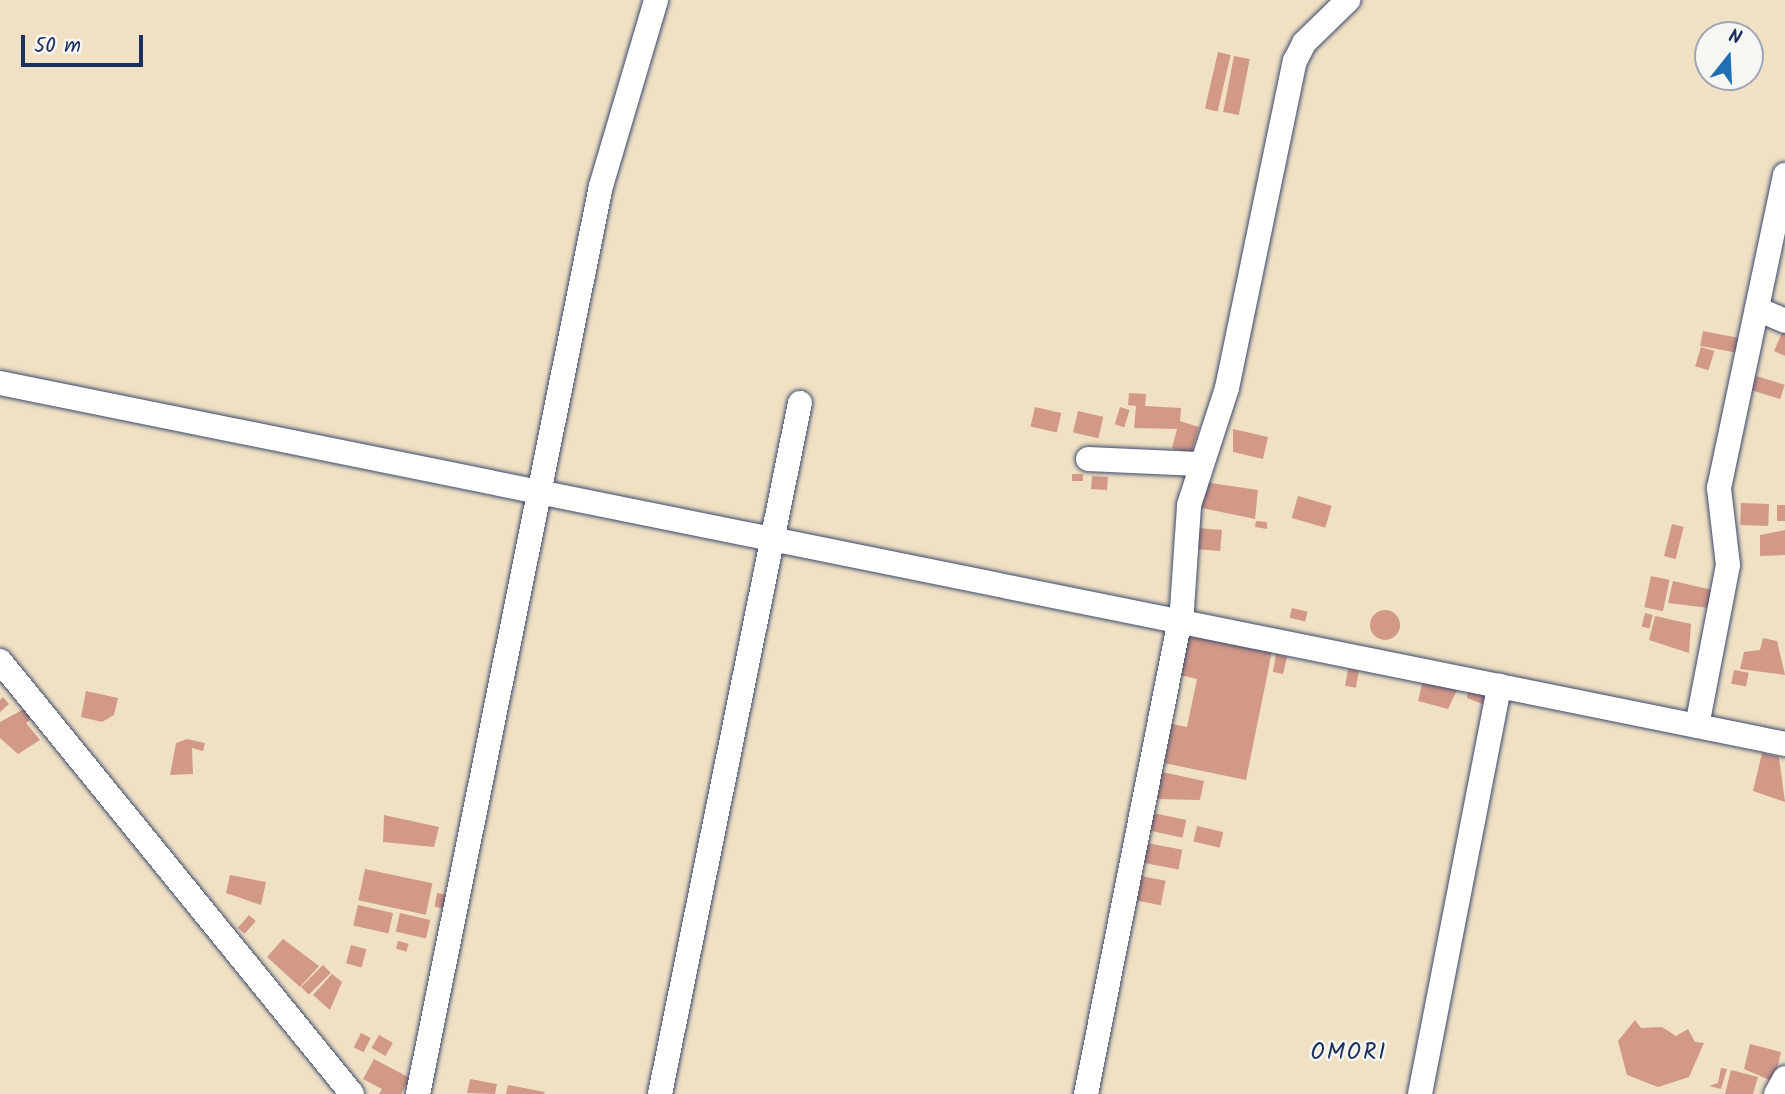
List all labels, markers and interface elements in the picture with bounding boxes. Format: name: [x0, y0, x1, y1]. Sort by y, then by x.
scale bar: [24, 21, 147, 65]
north arrow: [1694, 21, 1764, 91]
text: N: [1725, 22, 1745, 54]
text: 50 m: [34, 30, 81, 63]
district label: OMORI: [1311, 1039, 1387, 1067]

